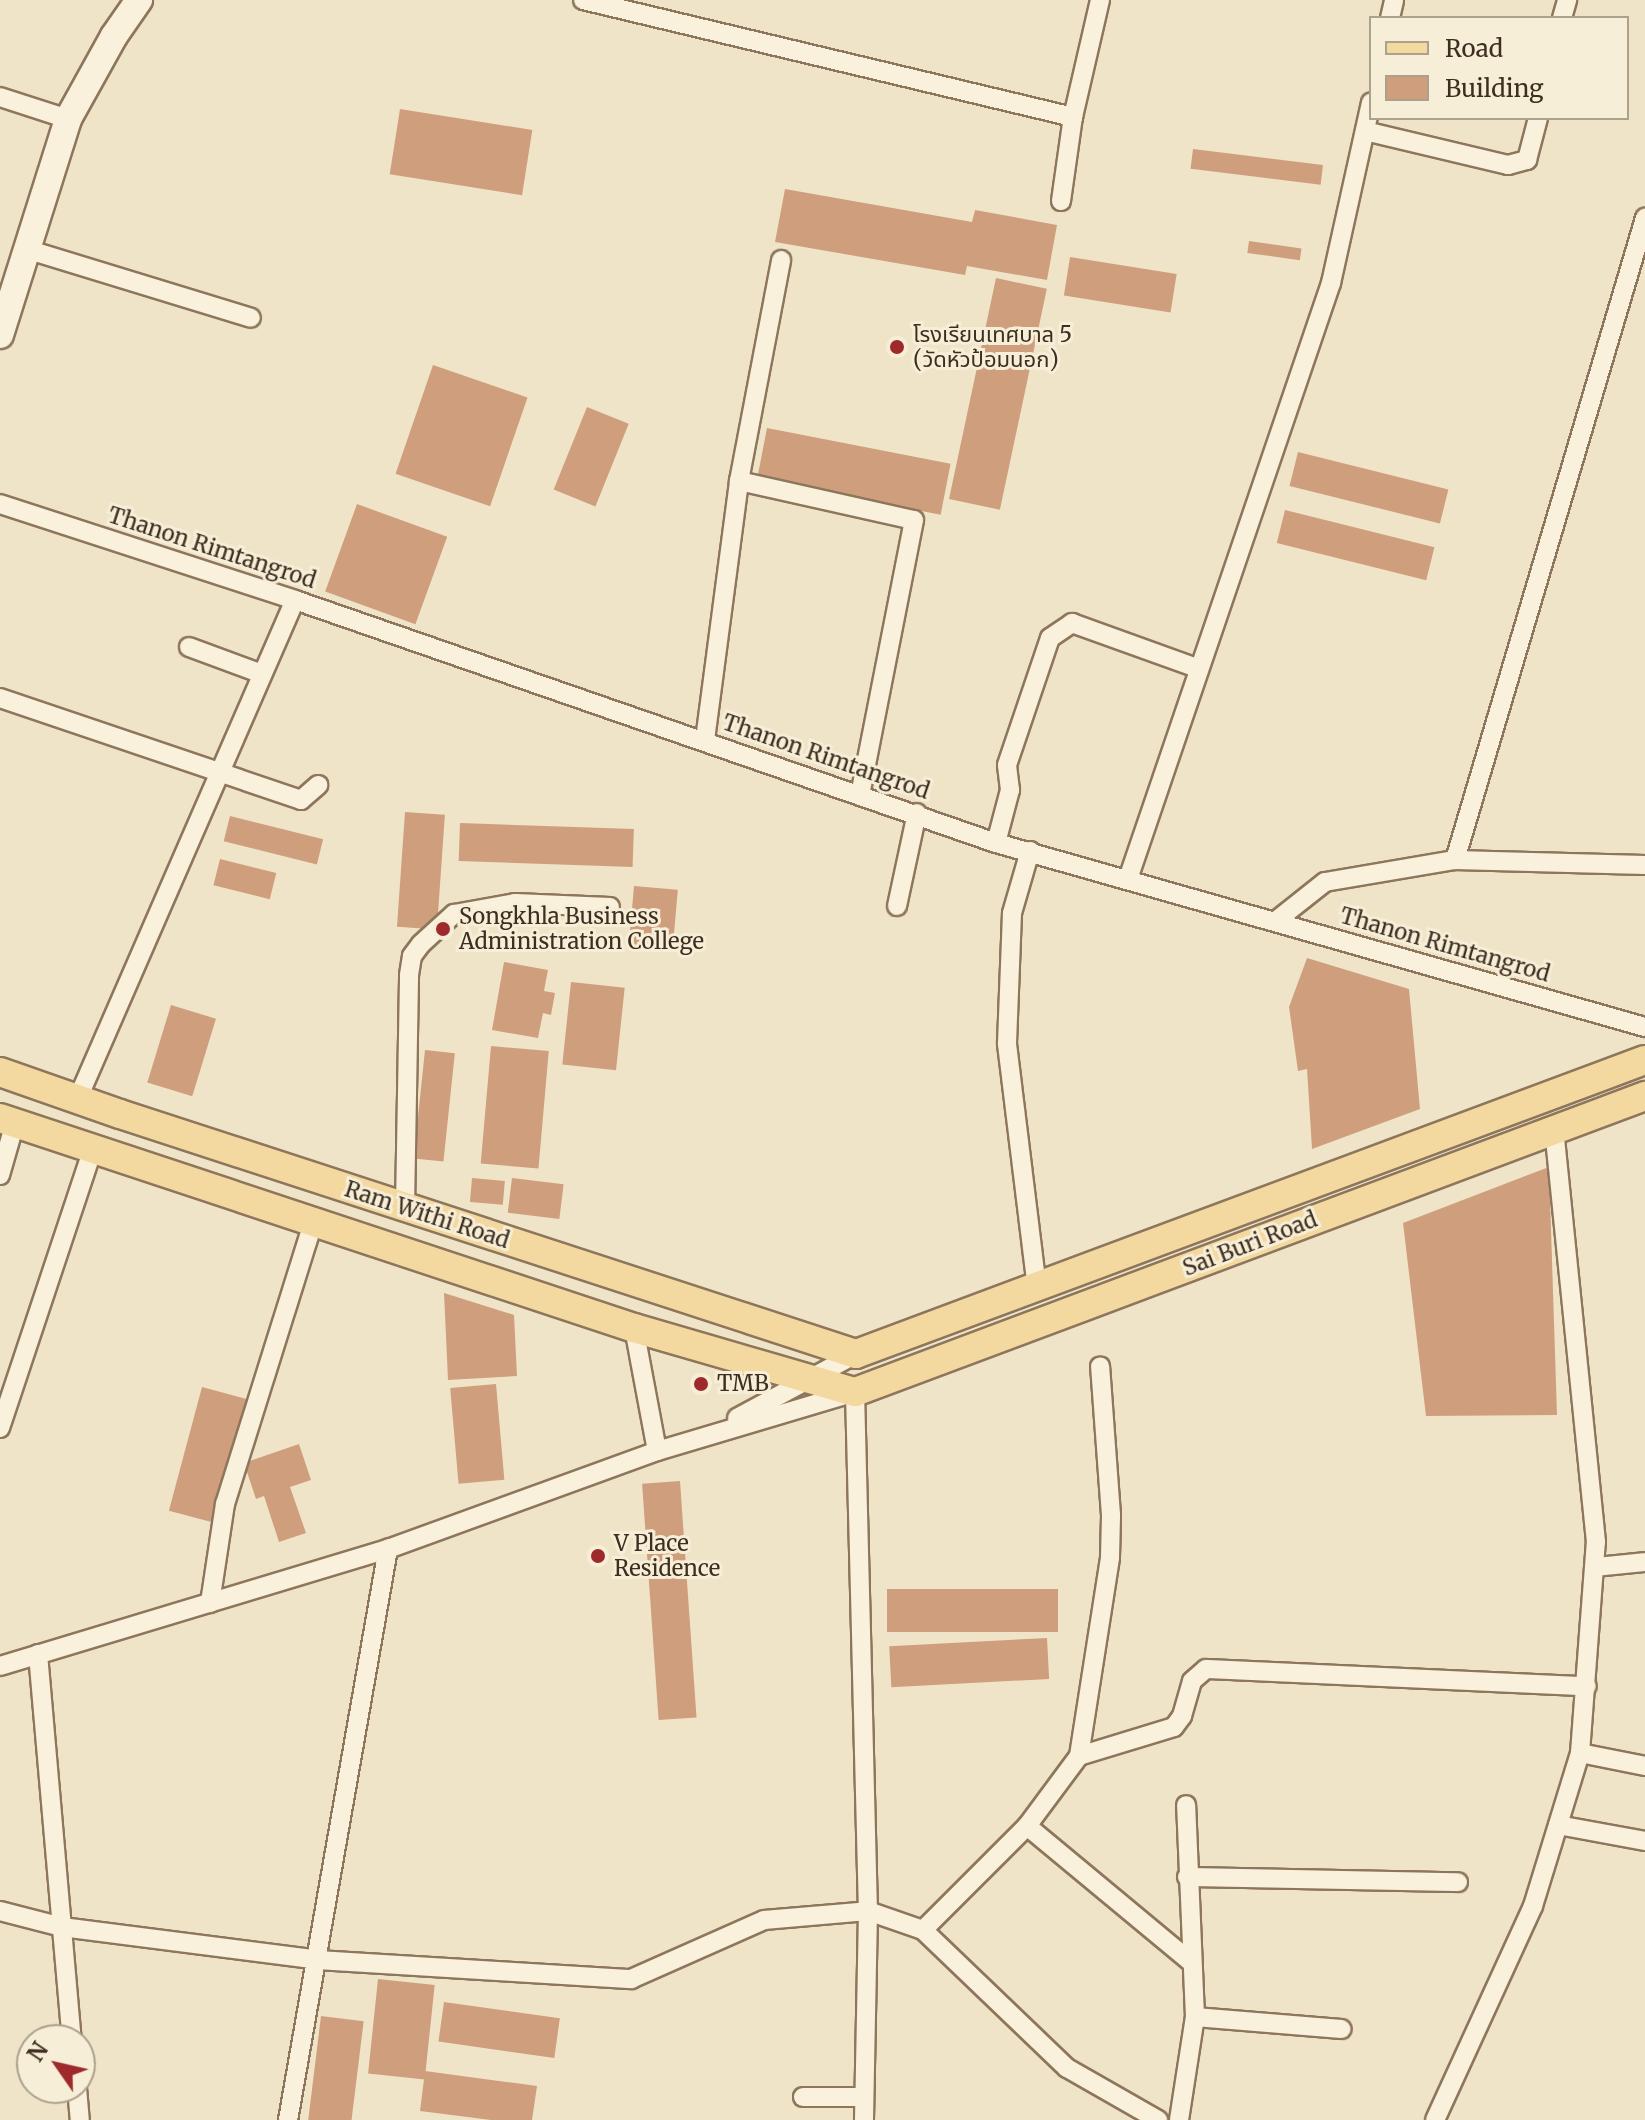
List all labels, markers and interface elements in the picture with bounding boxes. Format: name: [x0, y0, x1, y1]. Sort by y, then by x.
legend: [1369, 16, 1629, 120]
text: Road: [1445, 33, 1503, 64]
text: Building: [1445, 73, 1544, 104]
place label: โรงเรียนเทศบาล 5 (วัดหัวป้อมนอก): [913, 321, 1072, 372]
marker: โรงเรียนเทศบาล 5 (วัดหัวป้อมนอก): [888, 338, 906, 356]
street label: Thanon Rimtangrod: [105, 502, 319, 594]
street label: Thanon Rimtangrod: [719, 709, 933, 805]
street label: Thanon Rimtangrod: [1337, 902, 1553, 988]
place label: Songkhla Business Administration College: [459, 903, 704, 954]
marker: Songkhla Business Administration College: [434, 920, 452, 938]
street label: Ram Withi Road: [341, 1176, 513, 1254]
street label: Sai Buri Road: [1179, 1206, 1321, 1282]
place label: TMB: [717, 1371, 769, 1397]
marker: TMB: [692, 1375, 710, 1393]
place label: V Place Residence: [614, 1530, 720, 1582]
marker: V Place Residence: [589, 1547, 607, 1565]
north arrow: [16, 2024, 96, 2104]
text: N: [21, 2037, 54, 2067]

